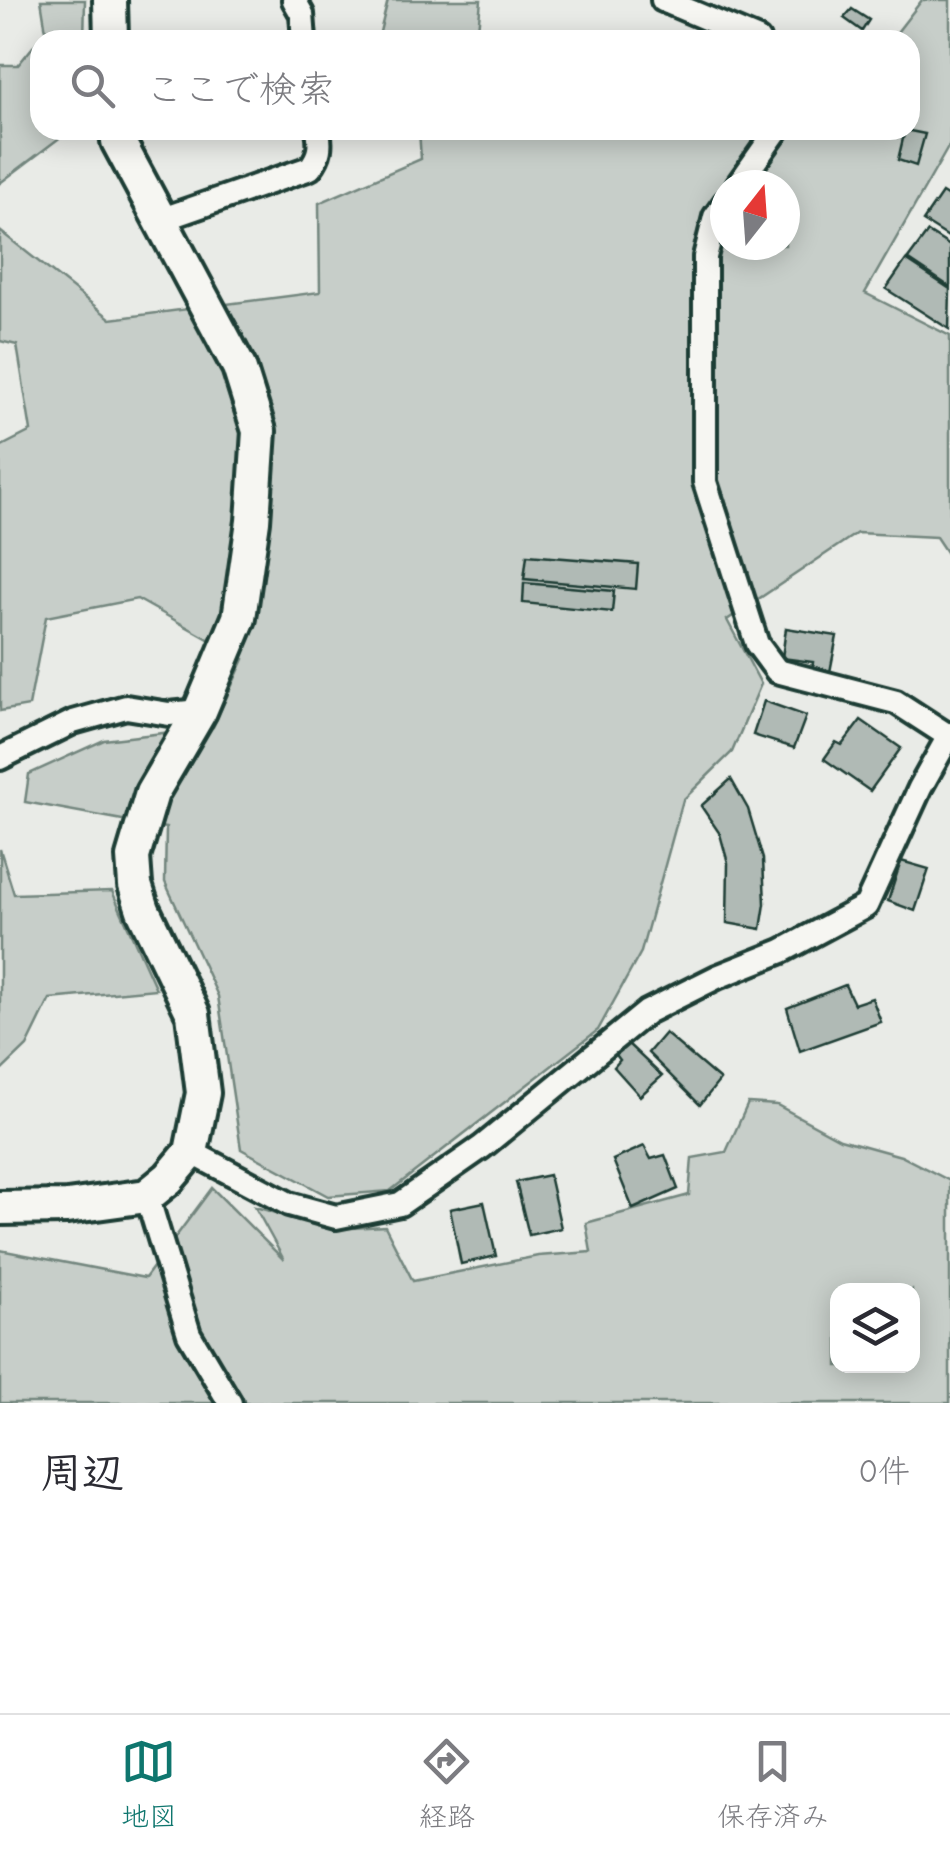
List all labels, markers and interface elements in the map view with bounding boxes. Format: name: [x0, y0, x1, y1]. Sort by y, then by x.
search box: [30, 30, 920, 140]
icon: search: [65, 58, 120, 113]
text: ここで検索: [145, 68, 335, 112]
north arrow: [710, 170, 800, 260]
map controls: [830, 1283, 920, 1373]
button: layers: [830, 1283, 920, 1373]
text: 周辺: [40, 1449, 124, 1498]
text: 0件: [859, 1453, 910, 1490]
tab: 地図: [121, 1734, 177, 1834]
tab: 経路: [419, 1734, 475, 1834]
tab: 保存済み: [717, 1734, 829, 1834]

